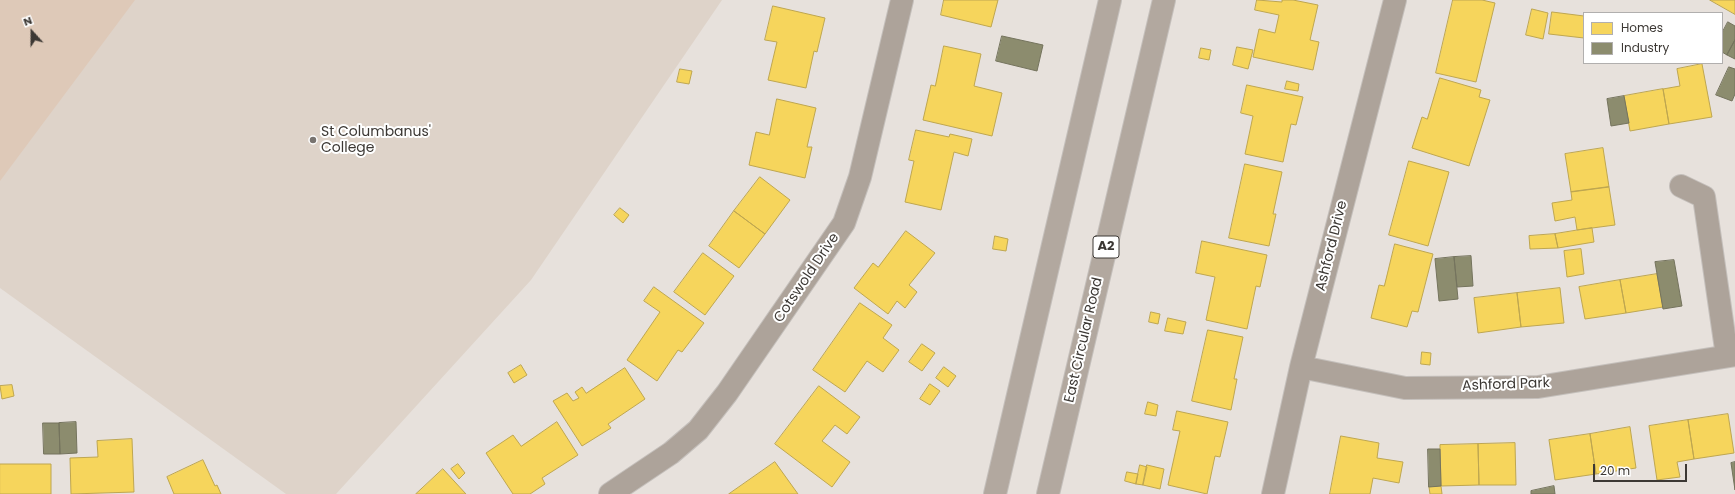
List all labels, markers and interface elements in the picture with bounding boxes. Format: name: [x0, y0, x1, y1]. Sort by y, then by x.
north arrow: [12, 12, 52, 52]
text: N: [21, 12, 34, 30]
legend: [1583, 12, 1723, 64]
text: Homes: [1621, 19, 1663, 36]
text: Industry: [1621, 39, 1669, 56]
place label: St Columbanus' College: [321, 124, 431, 156]
marker: St Columbanus' College: [308, 135, 318, 145]
street label: Ashford Drive: [1313, 199, 1351, 293]
street label: Cotswold Drive: [771, 230, 843, 326]
road number: A2: [1093, 236, 1119, 258]
street label: East Circular Road: [1061, 276, 1107, 404]
street label: Ashford Park: [1462, 375, 1550, 395]
scale bar: [1595, 456, 1689, 482]
text: 20 m: [1600, 462, 1630, 479]

